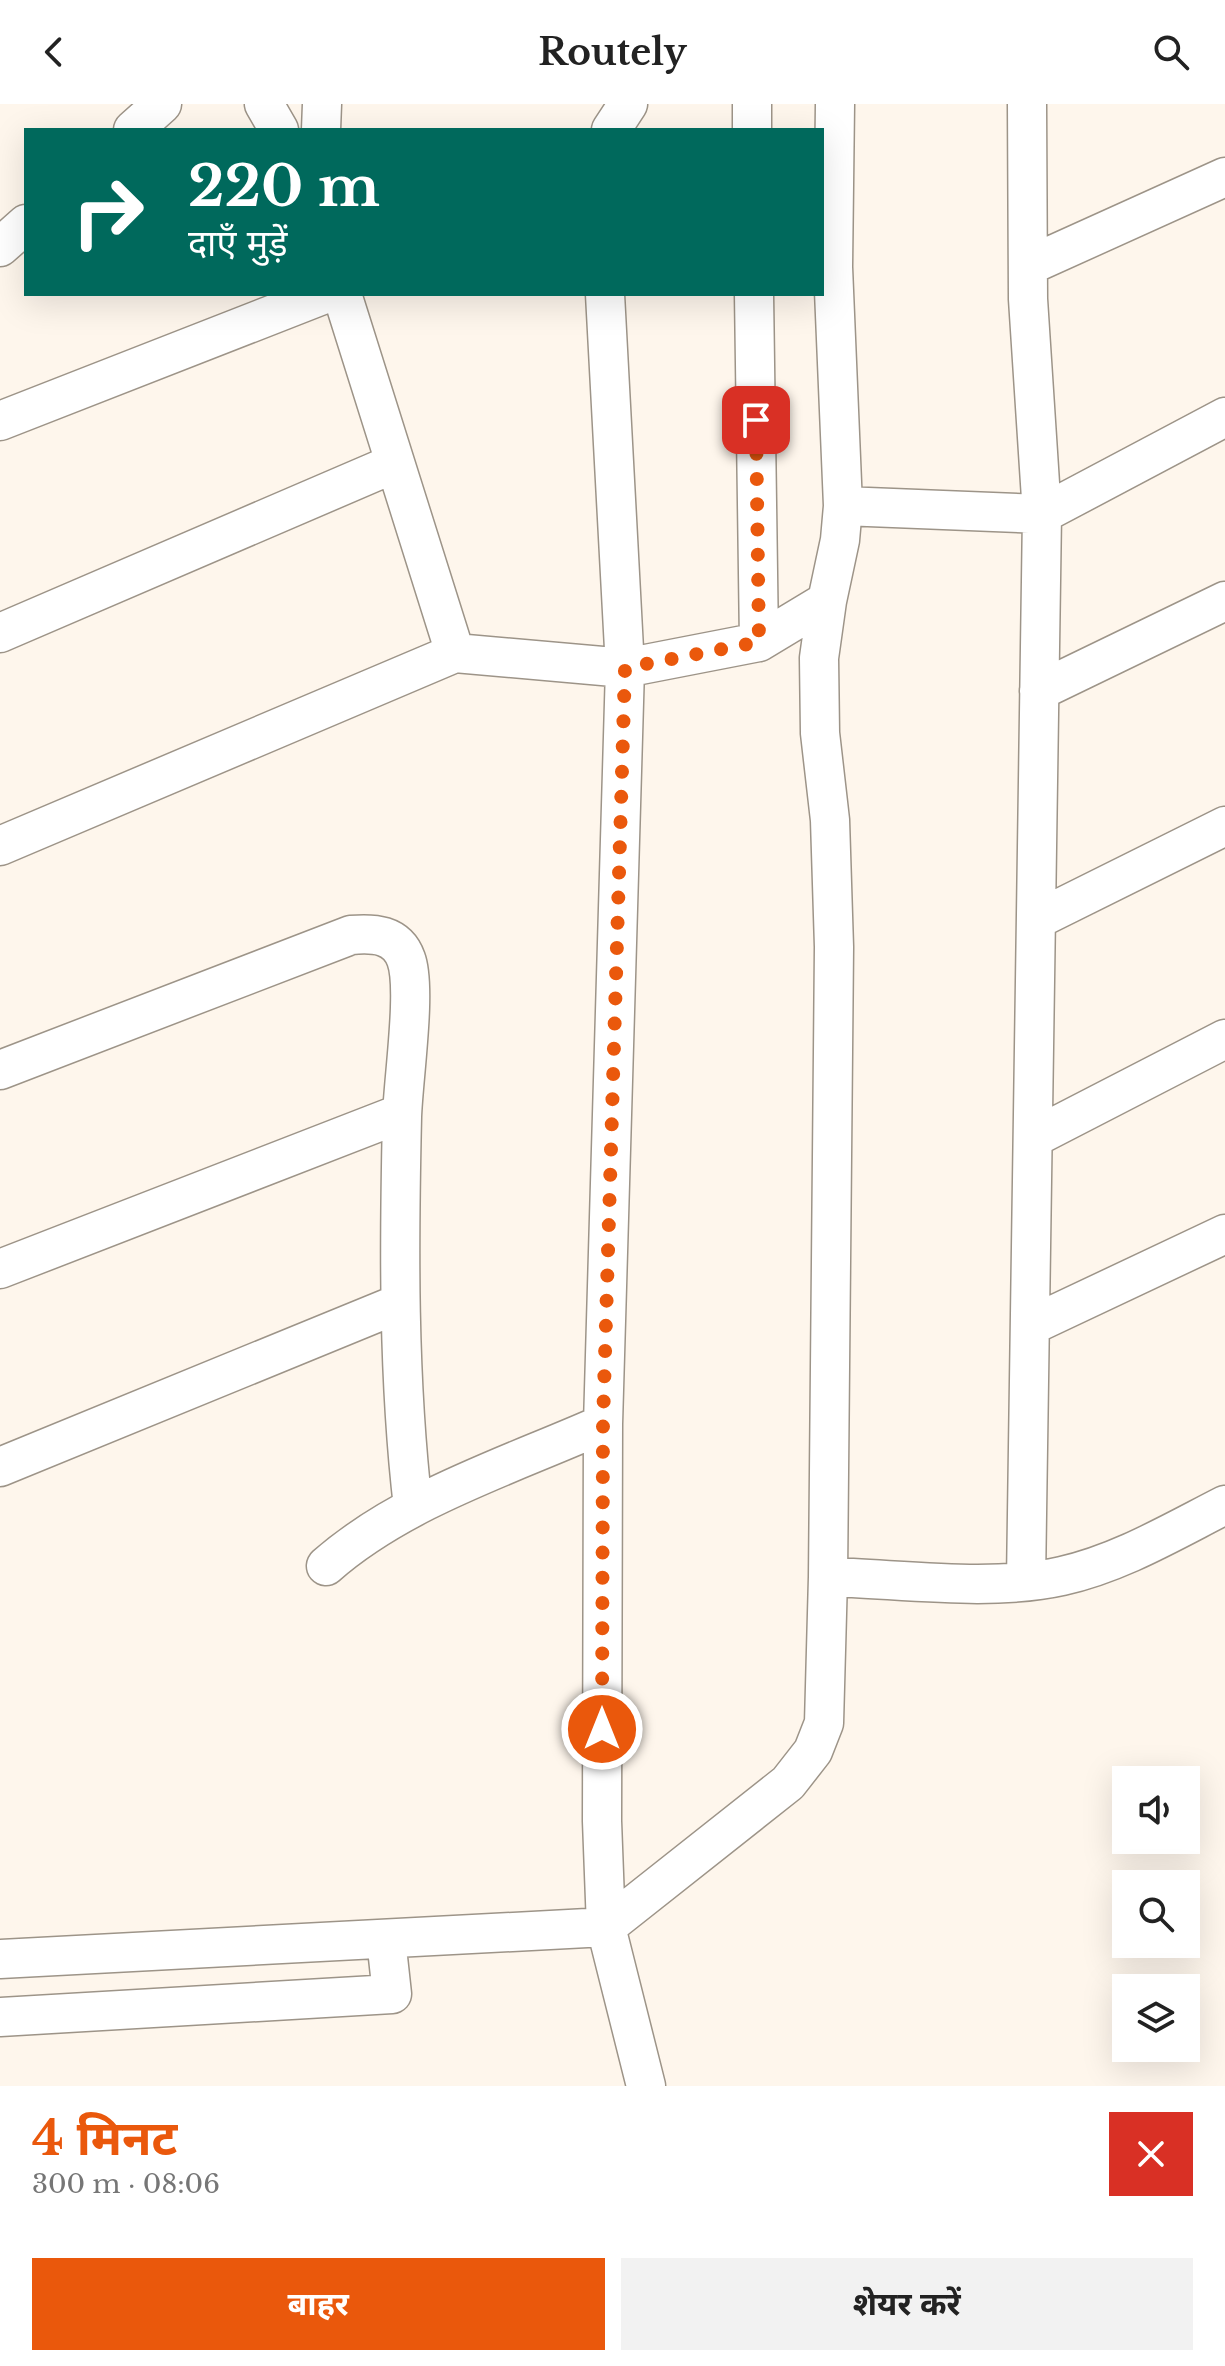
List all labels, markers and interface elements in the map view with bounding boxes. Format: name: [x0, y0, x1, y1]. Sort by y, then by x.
icon: back: [32, 30, 76, 74]
text: Routely: [538, 30, 687, 75]
icon: search: [1149, 30, 1193, 74]
text: 220 m: [188, 152, 380, 221]
icon: right: [56, 160, 160, 264]
text: दाएँ मुड़ें: [188, 221, 287, 266]
pin: [722, 386, 790, 454]
icon: arrive: [734, 398, 778, 442]
position arrow: [560, 1687, 644, 1771]
map controls: [1112, 1766, 1200, 2062]
button: sound: [1112, 1766, 1200, 1854]
button: search: [1112, 1870, 1200, 1958]
button: layers: [1112, 1974, 1200, 2062]
text: 4 मिनट: [32, 2108, 177, 2168]
button: close: [1109, 2112, 1193, 2196]
text: 300 m · 08:06: [32, 2168, 220, 2200]
button: बाहर: [32, 2258, 605, 2350]
button: शेयर करें: [621, 2258, 1193, 2350]

